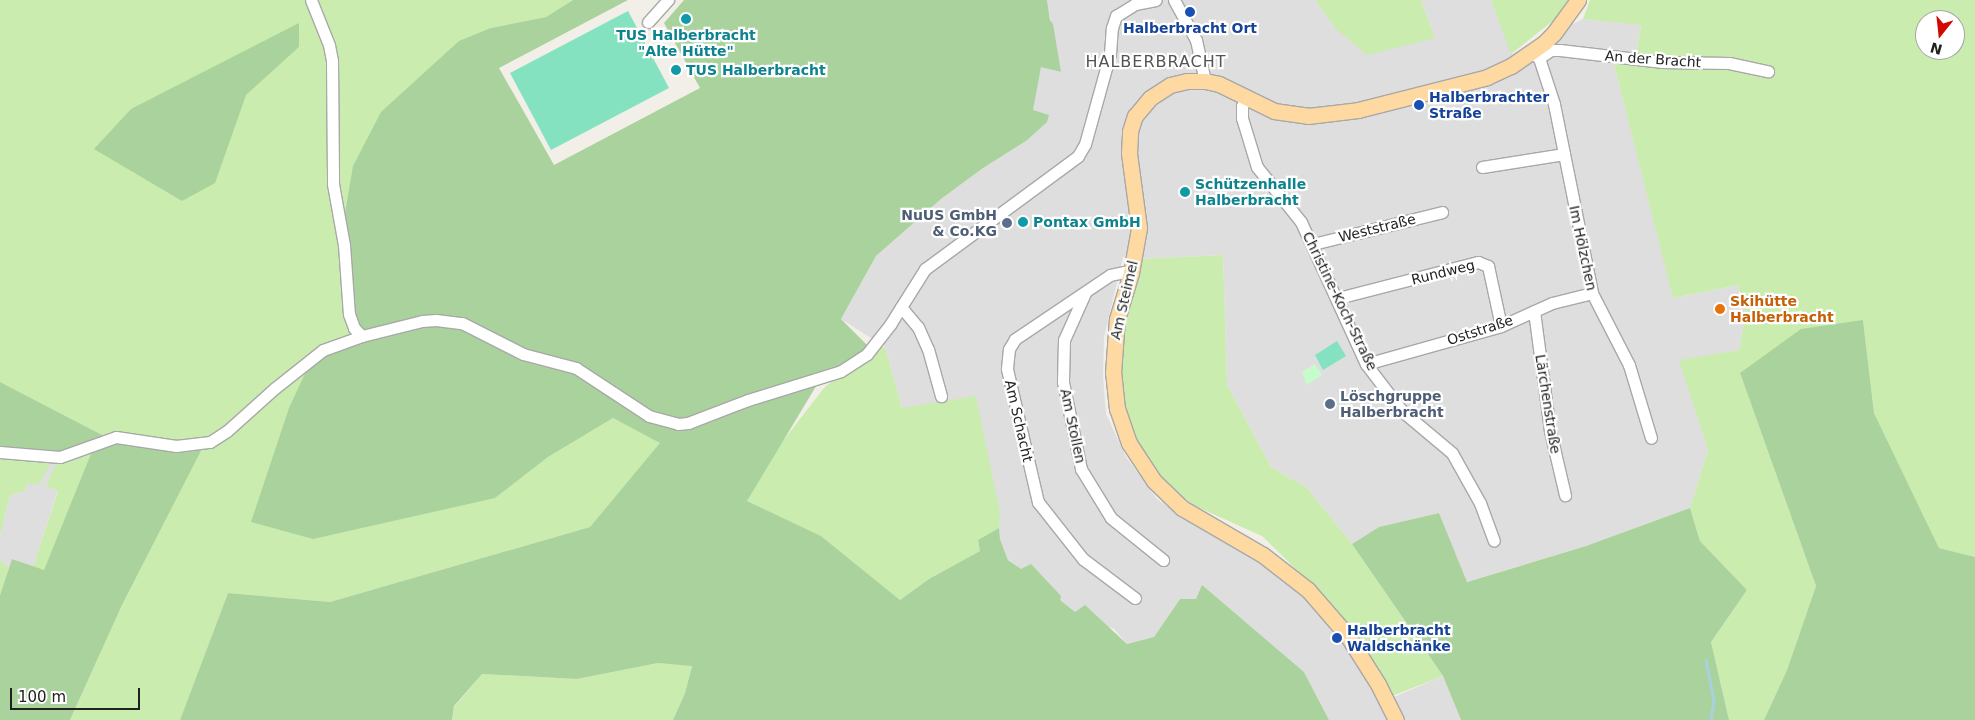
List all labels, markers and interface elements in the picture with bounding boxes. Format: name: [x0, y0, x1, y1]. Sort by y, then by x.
marker: Halberbracht Ort: [1184, 6, 1196, 18]
north arrow: [1915, 10, 1965, 60]
marker: TUS Halberbracht "Alte Hütte": [680, 13, 692, 25]
place label: Halberbracht Ort: [1123, 20, 1257, 36]
place label: TUS Halberbracht "Alte Hütte": [616, 27, 756, 59]
text: N: [1928, 39, 1944, 58]
street label: An der Bracht: [1604, 47, 1702, 71]
district label: HALBERBRACHT: [1084, 52, 1228, 72]
place label: TUS Halberbracht: [686, 62, 826, 78]
marker: TUS Halberbracht: [670, 64, 682, 76]
place label: Halberbrachter Straße: [1429, 89, 1549, 121]
marker: Halberbrachter Straße: [1413, 99, 1425, 111]
place label: Schützenhalle Halberbracht: [1195, 176, 1306, 208]
marker: Schützenhalle Halberbracht: [1179, 186, 1191, 198]
street label: Im Hölzchen: [1566, 204, 1600, 292]
place label: NuUS GmbH & Co.KG: [901, 207, 997, 240]
street label: Weststraße: [1337, 210, 1417, 246]
place label: Pontax GmbH: [1033, 214, 1141, 230]
marker: Pontax GmbH: [1017, 216, 1029, 228]
marker: NuUS GmbH & Co.KG: [1001, 217, 1013, 229]
street label: Christine-Koch-Straße: [1299, 229, 1381, 373]
street label: Rundweg: [1410, 256, 1476, 288]
street label: Am Steimel: [1107, 259, 1141, 341]
place label: Skihütte Halberbracht: [1730, 293, 1834, 326]
marker: Skihütte Halberbracht: [1714, 303, 1726, 315]
street label: Oststraße: [1445, 311, 1515, 349]
street label: Lärchenstraße: [1532, 353, 1564, 455]
street label: Am Schacht: [1001, 378, 1037, 464]
street label: Am Stollen: [1057, 387, 1089, 465]
place label: Löschgruppe Halberbracht: [1340, 388, 1444, 421]
marker: Löschgruppe Halberbracht: [1324, 398, 1336, 410]
place label: Halberbracht Waldschänke: [1347, 622, 1451, 654]
marker: Halberbracht Waldschänke: [1331, 632, 1343, 644]
scale bar: [12, 678, 142, 710]
text: 100 m: [18, 688, 66, 706]

